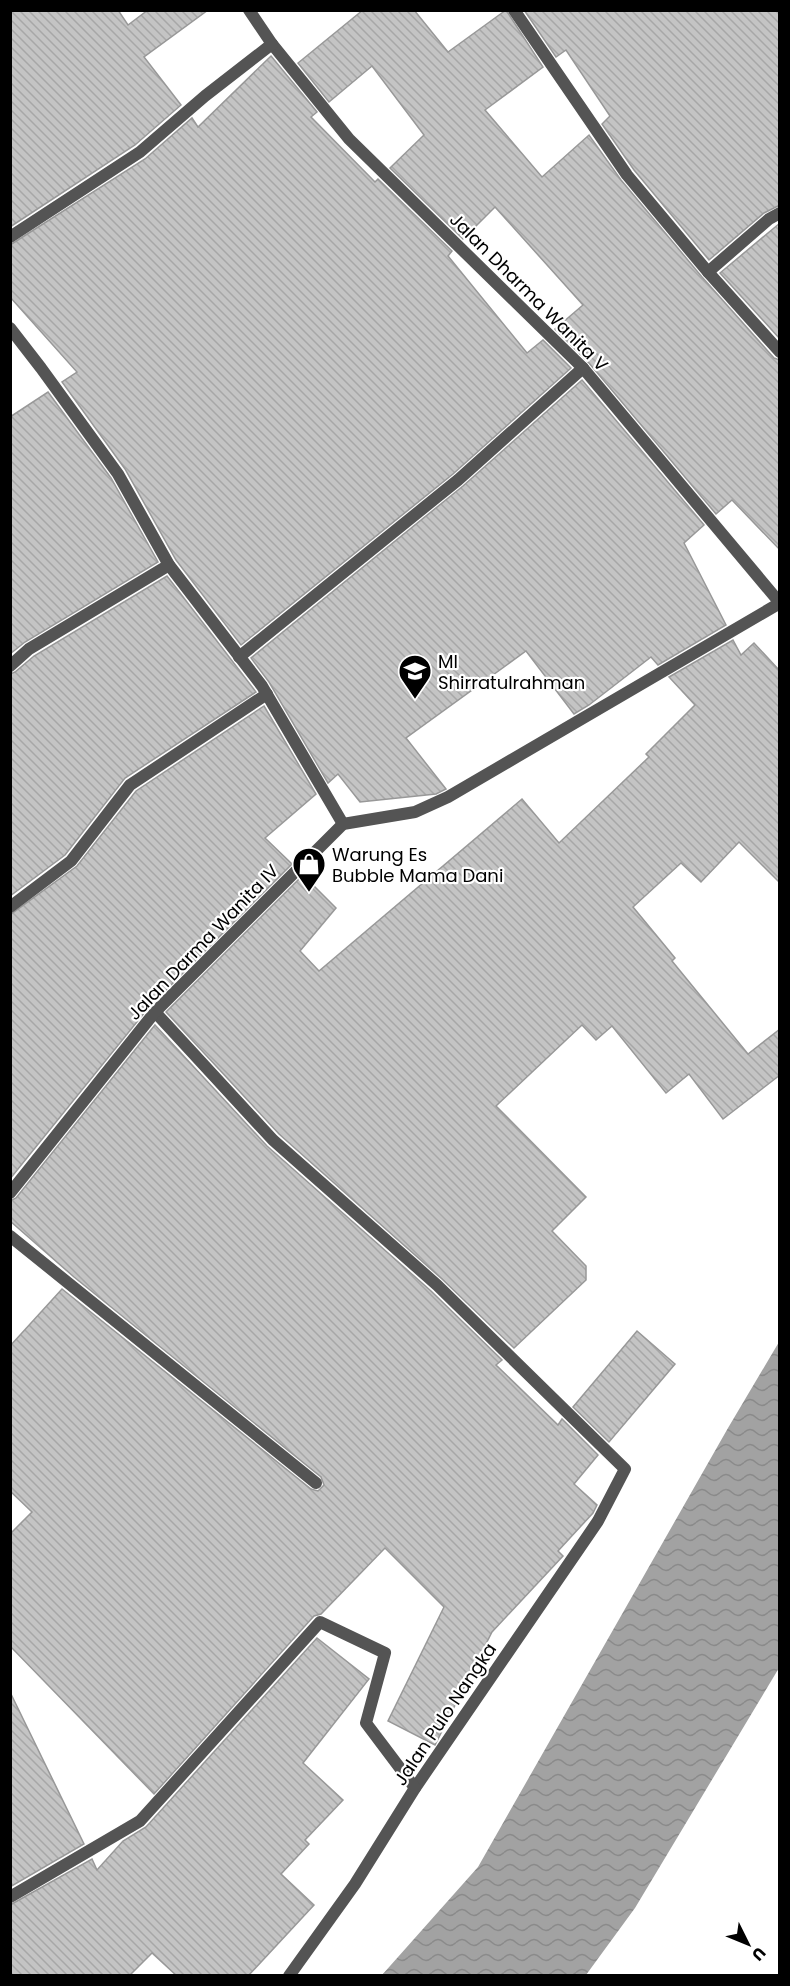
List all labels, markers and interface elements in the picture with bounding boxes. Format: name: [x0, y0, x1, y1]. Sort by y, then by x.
street label: Jalan Dharma Wanita V: [444, 207, 614, 377]
place label: MI Shirratulrahman: [438, 649, 585, 695]
school or university icon: MI Shirratulrahman: [397, 653, 433, 700]
place label: Warung Es Bubble Mama Dani: [332, 842, 503, 888]
shop icon: Warung Es Bubble Mama Dani: [291, 846, 327, 893]
street label: Jalan Darma Wanita IV: [122, 859, 284, 1025]
street label: Jalan Pulo Nangka: [388, 1638, 502, 1790]
north arrow: [718, 1914, 778, 1974]
text: U: [746, 1942, 771, 1966]

